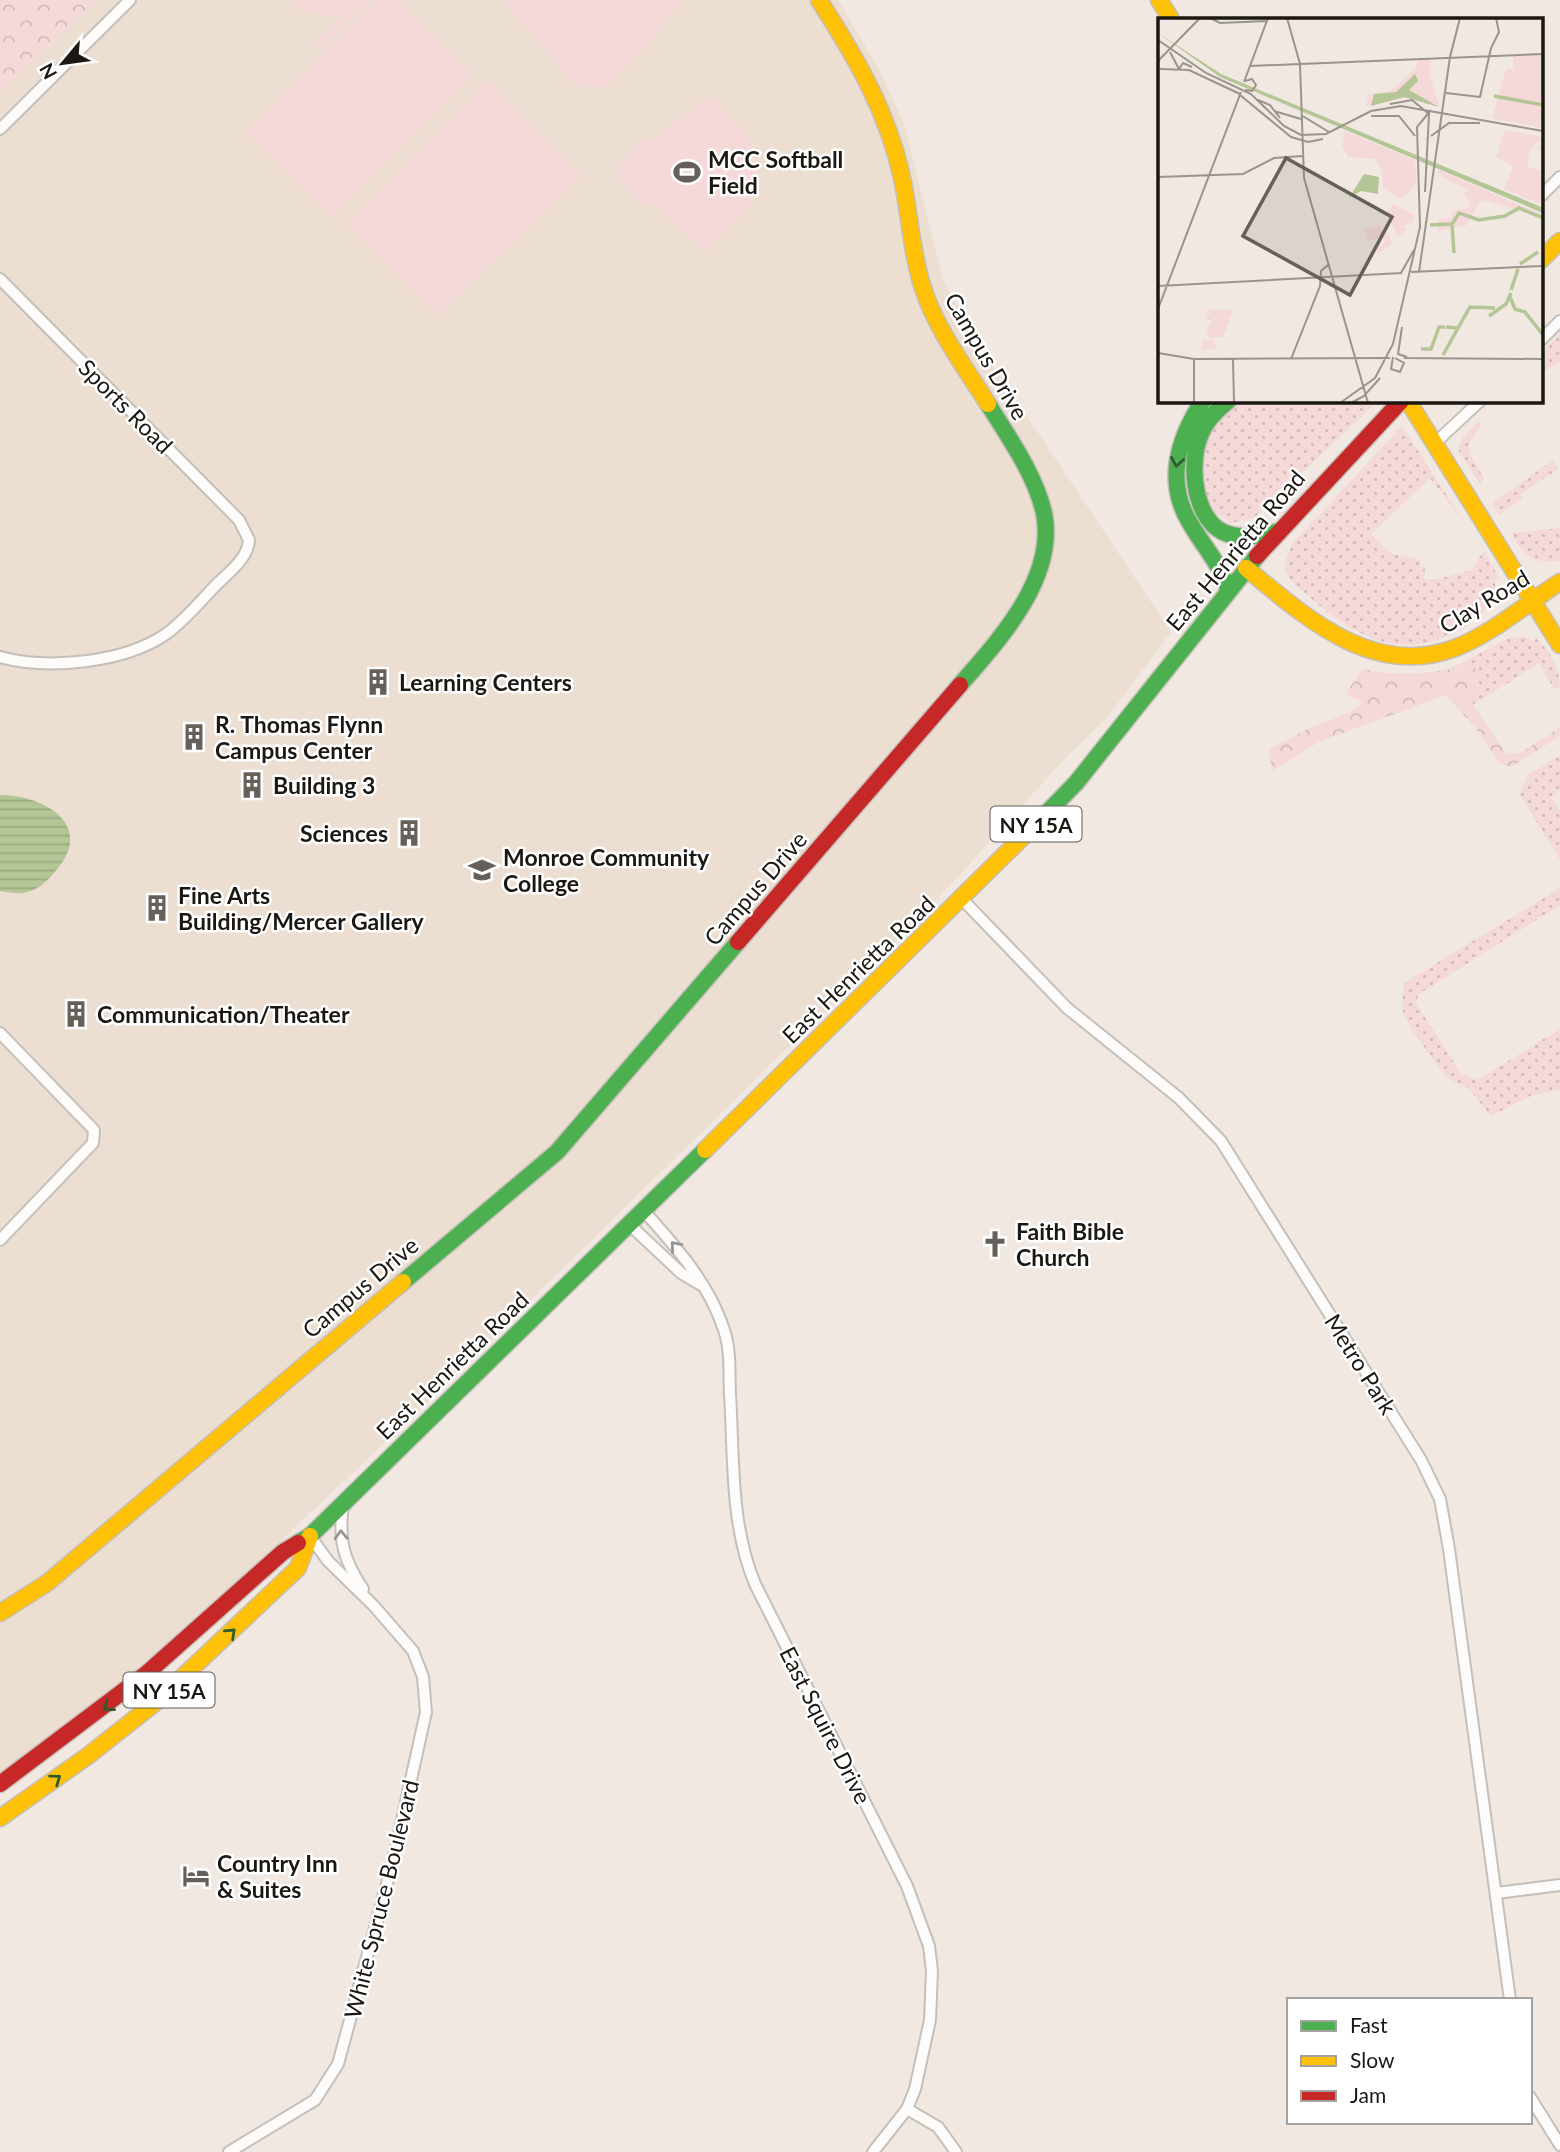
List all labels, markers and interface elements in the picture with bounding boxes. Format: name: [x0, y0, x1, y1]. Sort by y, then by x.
inset map: [1158, 18, 1542, 402]
north arrow: [28, 28, 98, 98]
text: N: [34, 60, 61, 83]
place label: MCC Softball Field: [708, 145, 843, 199]
sports icon: MCC Softball Field: [672, 157, 702, 187]
street label: Campus Drive: [939, 287, 1035, 425]
street label: Sports Road: [73, 353, 179, 459]
one-way arrow: [1170, 456, 1185, 468]
street label: East Henrietta Road: [1160, 464, 1310, 636]
street label: Clay Road: [1434, 563, 1534, 639]
building icon: Learning Centers: [363, 667, 393, 697]
place label: Learning Centers: [399, 668, 572, 696]
place label: R. Thomas Flynn Campus Center: [215, 710, 383, 764]
building icon: R. Thomas Flynn Campus Center: [179, 722, 209, 752]
building icon: Building 3: [237, 770, 267, 800]
place label: Building 3: [273, 771, 375, 799]
road number: NY 15A: [990, 806, 1082, 842]
building icon: Sciences: [394, 818, 424, 848]
place label: Sciences: [300, 819, 388, 847]
street label: Campus Drive: [698, 825, 812, 951]
place label: Monroe Community College: [503, 843, 710, 897]
school or university icon: Monroe Community College: [467, 855, 497, 885]
place label: Fine Arts Building/Mercer Gallery: [178, 881, 425, 935]
street label: East Henrietta Road: [776, 889, 940, 1049]
building icon: Fine Arts Building/Mercer Gallery: [142, 893, 172, 923]
building icon: Communication/Theater: [61, 999, 91, 1029]
place label: Communication/Theater: [97, 1000, 350, 1028]
place label: Faith Bible Church: [1016, 1217, 1124, 1271]
church icon: Faith Bible Church: [980, 1229, 1010, 1259]
street label: Campus Drive: [297, 1231, 423, 1343]
one-way arrow: [671, 1242, 684, 1255]
street label: East Henrietta Road: [370, 1285, 534, 1445]
street label: Metro Park: [1319, 1309, 1403, 1420]
one-way arrow: [334, 1529, 349, 1540]
one-way arrow: [223, 1629, 236, 1642]
street label: East Squire Drive: [774, 1642, 878, 1808]
road number: NY 15A: [124, 1672, 214, 1708]
one-way arrow: [104, 1698, 116, 1711]
one-way arrow: [48, 1774, 61, 1787]
street label: White Spruce Boulevard: [338, 1777, 424, 2021]
place label: Country Inn & Suites: [217, 1849, 338, 1903]
hotel icon: Country Inn & Suites: [181, 1861, 211, 1891]
legend: [1287, 1998, 1532, 2124]
text: Fast: [1350, 2012, 1388, 2037]
text: Slow: [1350, 2047, 1395, 2072]
text: Jam: [1350, 2082, 1386, 2107]

